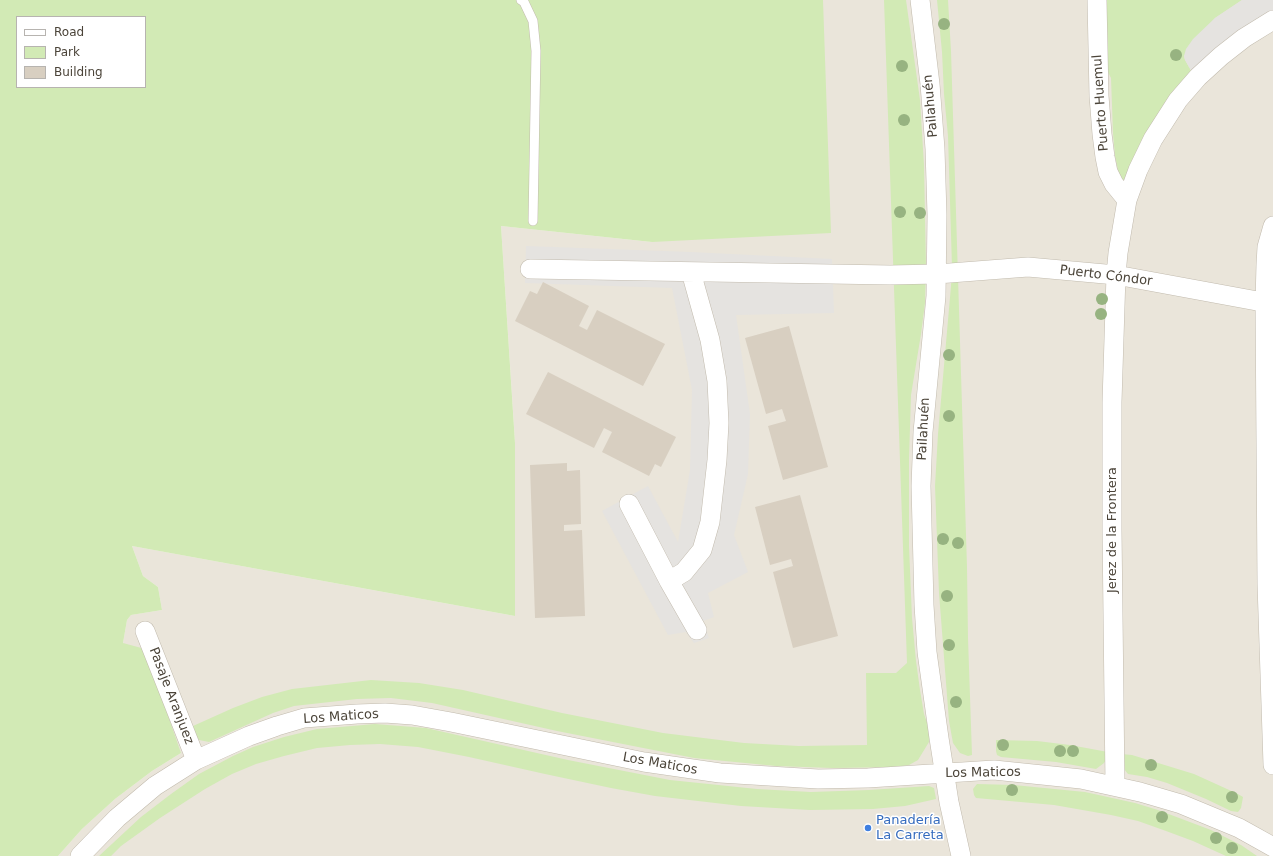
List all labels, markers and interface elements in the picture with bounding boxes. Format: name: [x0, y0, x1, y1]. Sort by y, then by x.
legend: [16, 16, 146, 88]
text: Road: [54, 25, 84, 39]
text: Park: [54, 45, 80, 59]
street label: Puerto Huemul: [1090, 54, 1112, 152]
text: Building: [54, 65, 103, 79]
street label: Pailahuén: [920, 74, 942, 138]
street label: Puerto Cóndor: [1059, 263, 1153, 289]
street label: Pailahuén: [915, 397, 933, 461]
street label: Jerez de la Frontera: [1105, 467, 1121, 593]
street label: Pasaje Aranjuez: [145, 645, 197, 747]
street label: Los Maticos: [303, 707, 379, 727]
street label: Los Maticos: [621, 750, 699, 778]
street label: Los Maticos: [945, 765, 1021, 781]
place label: Panadería La Carreta: [876, 813, 944, 844]
marker: Panadería La Carreta: [863, 823, 873, 833]

